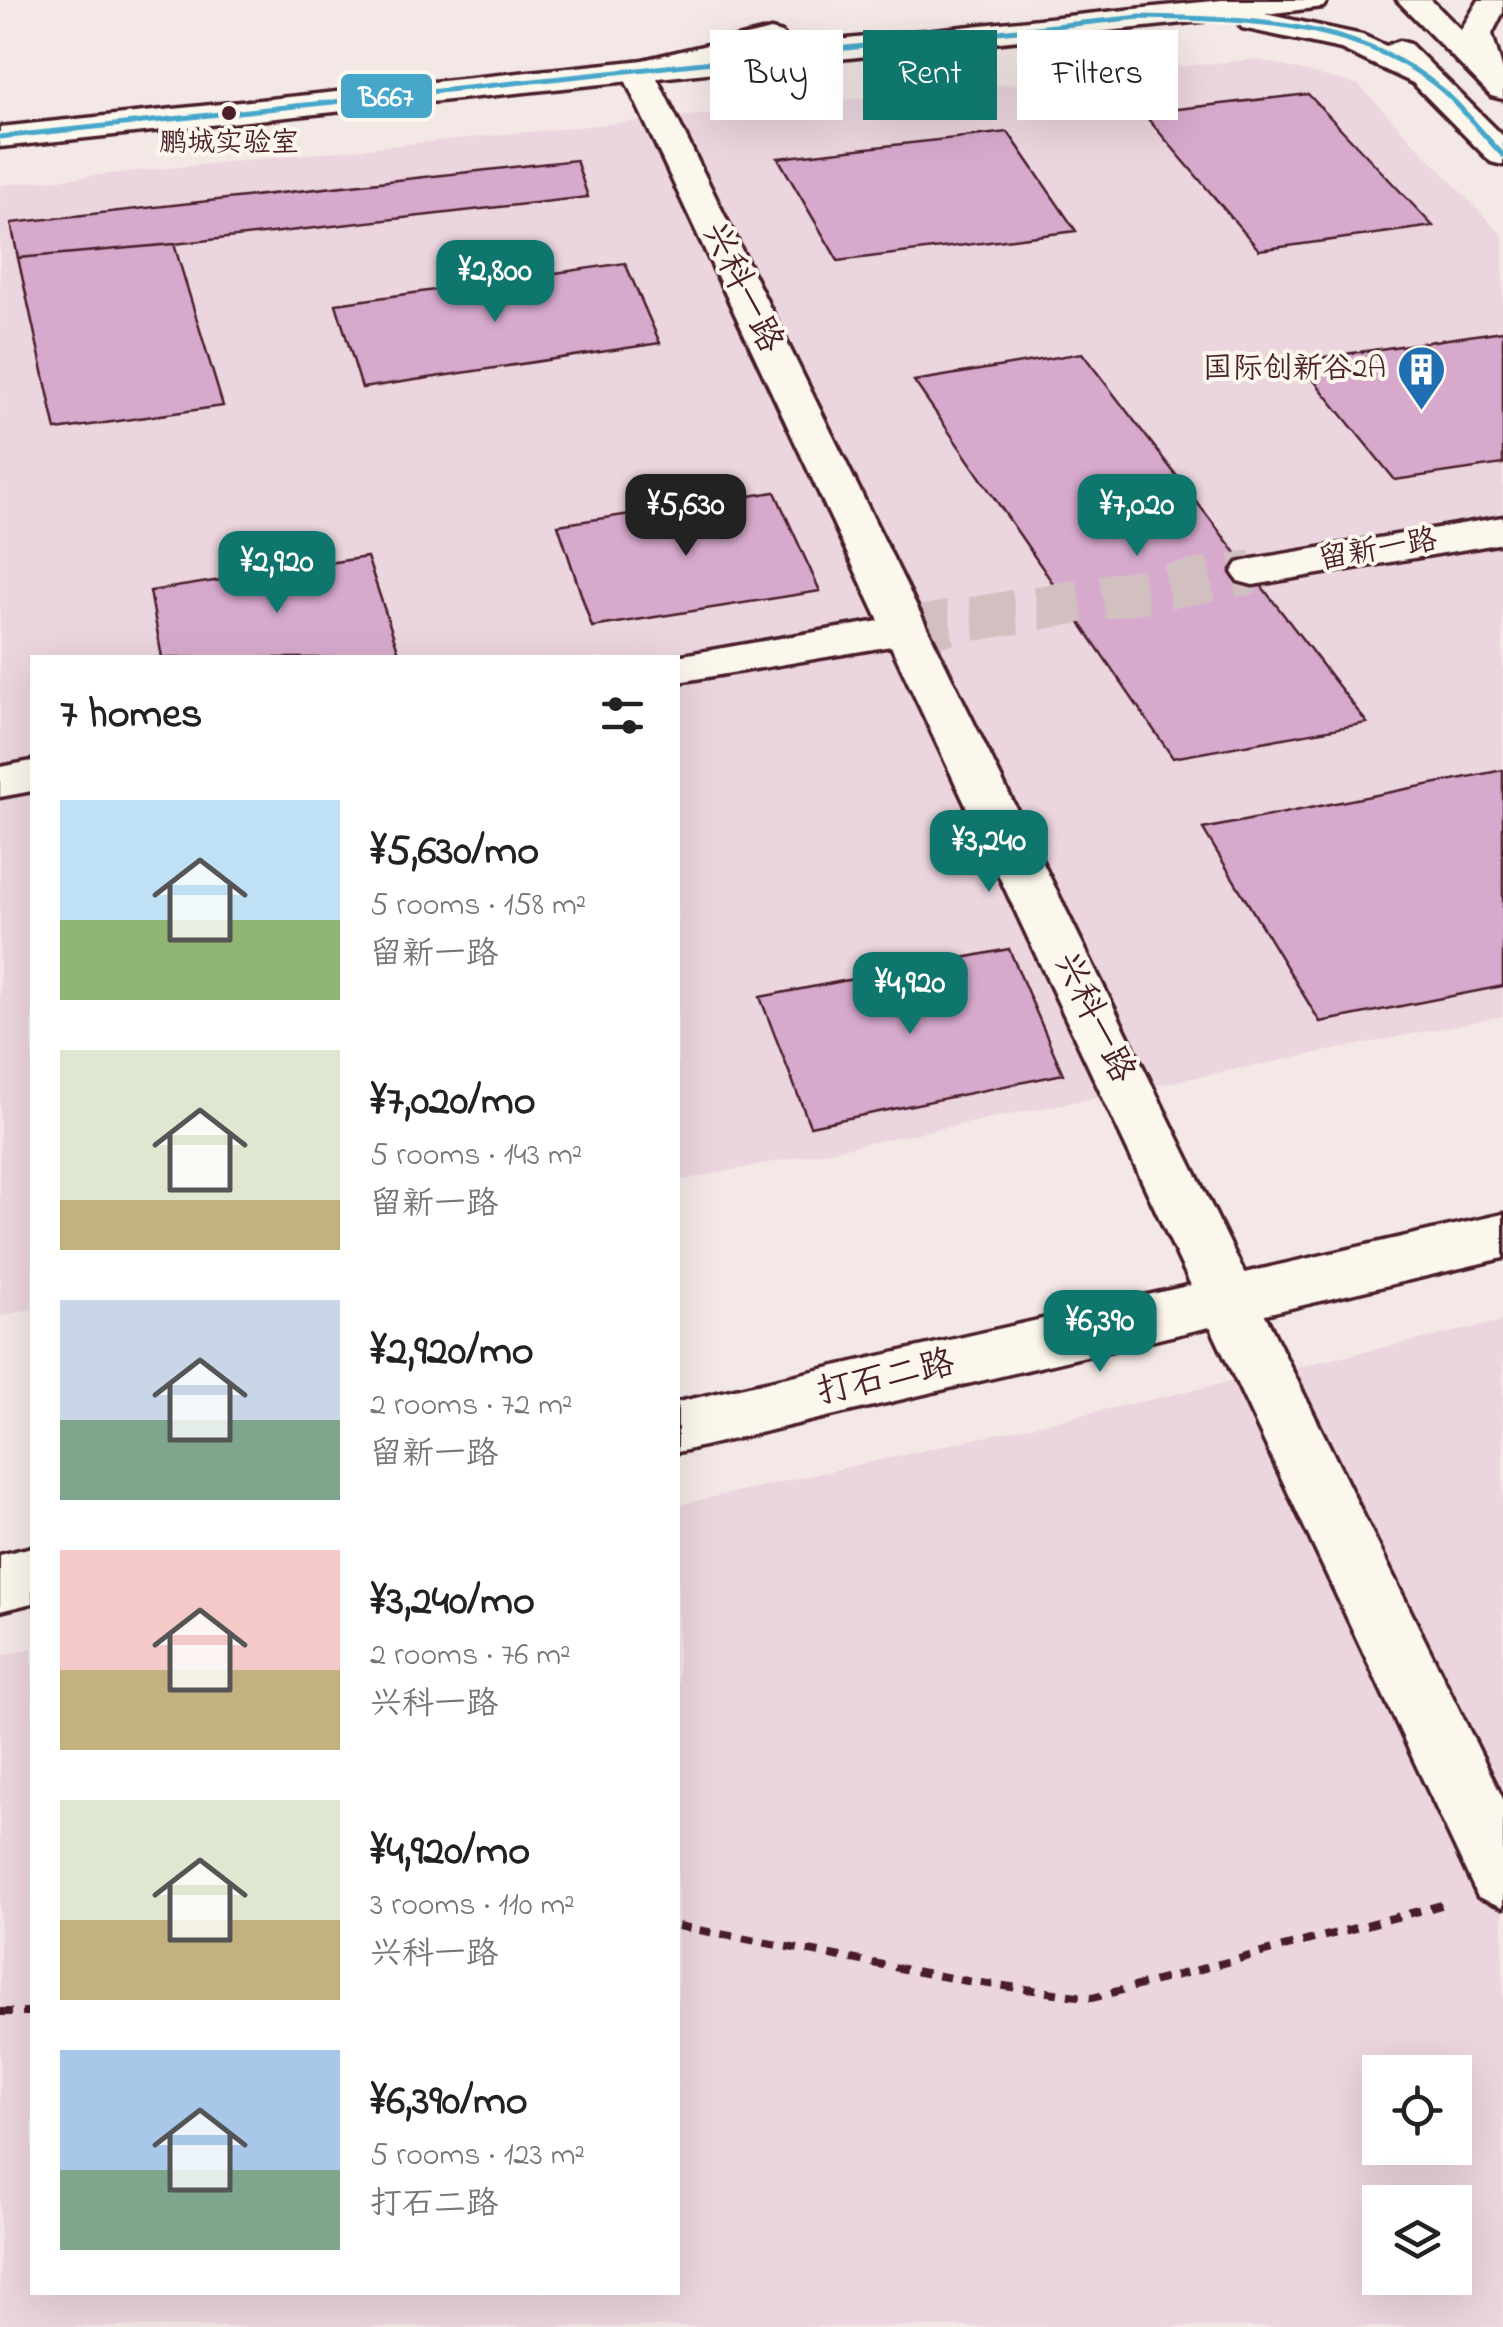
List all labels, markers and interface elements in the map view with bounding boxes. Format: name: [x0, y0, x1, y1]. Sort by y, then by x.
chip: Buy: [710, 30, 843, 120]
chip: Rent: [863, 30, 997, 120]
chip: Filters: [1017, 30, 1178, 120]
line badge: B667: [339, 72, 434, 120]
text: B667: [356, 79, 414, 120]
marker: 鹏城实验室: [219, 103, 239, 123]
place label: 鹏城实验室: [159, 124, 299, 165]
street label: 兴科一路: [687, 214, 795, 362]
pin: ¥2,800: [414, 240, 576, 325]
text: ¥2,800: [458, 249, 532, 296]
building icon: 国际创新谷2A: [1395, 344, 1447, 412]
place label: 国际创新谷2A: [1203, 348, 1386, 392]
pin: ¥5,630: [605, 474, 767, 559]
pin: ¥7,020: [1056, 474, 1218, 559]
text: ¥5,630: [647, 483, 725, 530]
text: ¥7,020: [1100, 483, 1174, 530]
street label: 留新一路: [1315, 519, 1441, 583]
pin: ¥2,920: [196, 531, 358, 616]
text: ¥2,920: [240, 540, 314, 587]
text: 7 homes: [60, 685, 202, 746]
icon: filters: [595, 688, 650, 743]
pin: ¥3,240: [908, 810, 1070, 895]
text: ¥3,240: [952, 819, 1026, 866]
text: ¥5,630/mo: [370, 822, 539, 883]
icon: home: [140, 840, 260, 960]
text: 5 rooms · 158 m²: [370, 883, 586, 930]
text: 留新一路: [370, 932, 498, 979]
street label: 兴科一路: [1039, 944, 1147, 1092]
pin: ¥4,920: [829, 952, 991, 1037]
text: ¥4,920: [875, 961, 945, 1008]
text: ¥7,020/mo: [370, 1072, 536, 1133]
icon: home: [140, 1090, 260, 1210]
text: 5 rooms · 143 m²: [370, 1133, 582, 1180]
text: 留新一路: [370, 1182, 498, 1229]
pin: ¥6,390: [1019, 1290, 1181, 1375]
text: ¥6,390: [1066, 1299, 1134, 1346]
text: ¥2,920/mo: [370, 1322, 534, 1383]
street label: 打石二路: [812, 1338, 960, 1420]
icon: home: [140, 1340, 260, 1460]
text: 2 rooms · 72 m²: [370, 1383, 572, 1430]
text: 留新一路: [370, 1432, 498, 1479]
text: ¥3,240/mo: [370, 1572, 535, 1633]
icon: home: [140, 1590, 260, 1710]
text: 2 rooms · 76 m²: [370, 1633, 571, 1680]
text: 兴科一路: [370, 1682, 498, 1729]
text: ¥4,920/mo: [370, 1822, 530, 1883]
icon: home: [140, 1840, 260, 1960]
text: 3 rooms · 110 m²: [370, 1883, 575, 1930]
text: 兴科一路: [370, 1932, 498, 1979]
map controls: [1362, 2055, 1472, 2295]
button: locate: [1362, 2055, 1472, 2165]
text: ¥6,390/mo: [370, 2072, 528, 2133]
icon: home: [140, 2090, 260, 2210]
text: 5 rooms · 123 m²: [370, 2133, 585, 2180]
text: 打石二路: [370, 2182, 498, 2229]
button: layers: [1362, 2185, 1472, 2295]

